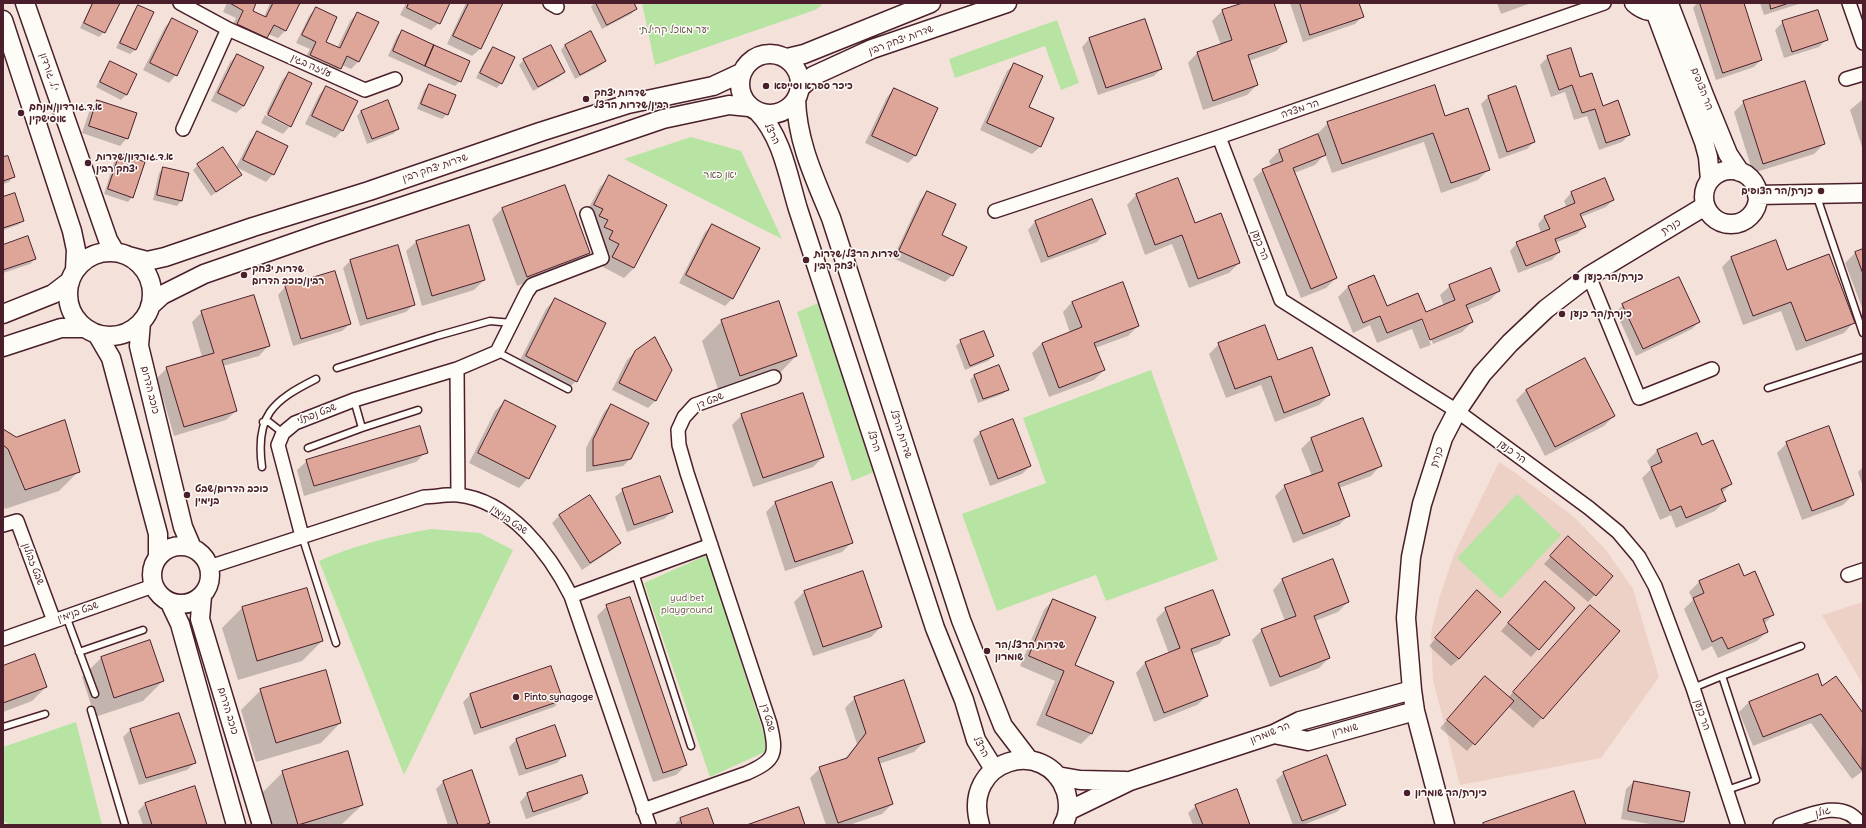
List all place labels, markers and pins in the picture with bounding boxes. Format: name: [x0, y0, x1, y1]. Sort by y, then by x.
place label: כיכר ספרא וסייפא: [774, 80, 853, 92]
marker: כיכר ספרא וסייפא: [761, 81, 771, 91]
place label: שדרות יצחק רבין/שדרות הרצל: [594, 87, 669, 110]
marker: שדרות יצחק רבין/שדרות הרצל: [581, 94, 591, 104]
place label: א.ד.גורדון/מנחם אוסישקין: [29, 101, 102, 124]
marker: א.ד.גורדון/מנחם אוסישקין: [16, 108, 26, 118]
place label: א.ד.גורדון/שדרות יצחק רבין: [96, 151, 173, 174]
marker: א.ד.גורדון/שדרות יצחק רבין: [83, 158, 93, 168]
place label: כנרת/הר הצופים: [1741, 185, 1813, 197]
marker: כנרת/הר הצופים: [1816, 186, 1826, 196]
place label: שדרות הרצל/שדרות יצחק רבין: [814, 248, 899, 272]
marker: שדרות הרצל/שדרות יצחק רבין: [801, 255, 811, 265]
place label: שדרות יצחק רבין/כוכב הדרום: [252, 263, 324, 286]
marker: שדרות יצחק רבין/כוכב הדרום: [239, 270, 249, 280]
place label: כנרת/הר כנען: [1584, 271, 1643, 283]
marker: כנרת/הר כנען: [1571, 272, 1581, 282]
place label: כינרת/הר כנען: [1570, 308, 1632, 320]
marker: כינרת/הר כנען: [1557, 309, 1567, 319]
place label: כוכב הדרום/שבט בנימין: [195, 483, 268, 506]
marker: כוכב הדרום/שבט בנימין: [182, 490, 192, 500]
place label: שדרות הרצל/הר שומרון: [995, 639, 1065, 662]
marker: שדרות הרצל/הר שומרון: [982, 646, 992, 656]
place label: Pinto synagoge: [524, 691, 593, 703]
marker: Pinto synagoge: [511, 692, 521, 702]
place label: כינרת/הר שומרון: [1415, 787, 1487, 799]
marker: כינרת/הר שומרון: [1402, 788, 1412, 798]

